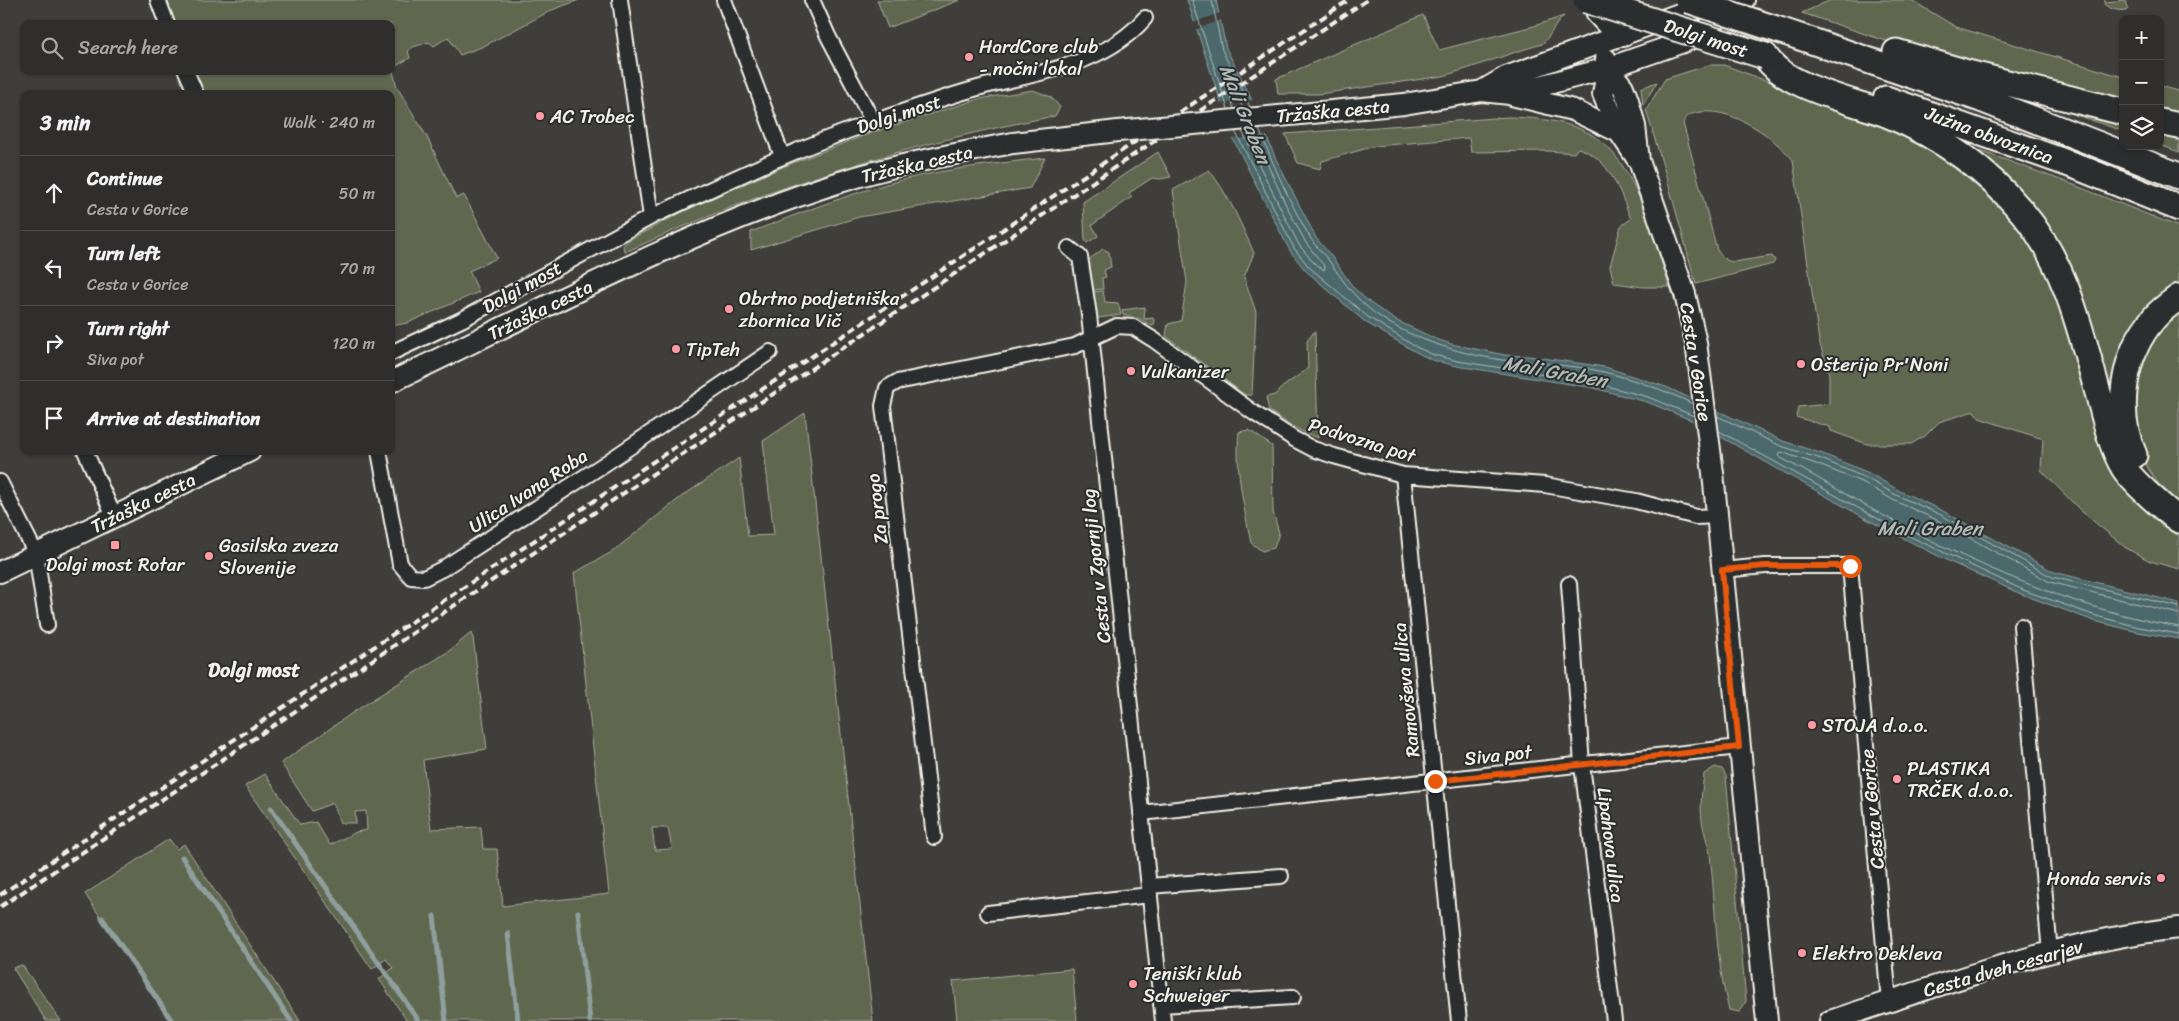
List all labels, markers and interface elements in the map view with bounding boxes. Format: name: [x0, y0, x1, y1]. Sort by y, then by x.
street label: Dolgi most: [1659, 9, 1753, 67]
map controls: [2119, 15, 2164, 150]
button: +: [2119, 15, 2164, 60]
search box: [20, 20, 395, 75]
place label: HardCore club - nočni lokal: [979, 30, 1098, 85]
text: Search here: [78, 31, 178, 64]
icon: search: [38, 34, 66, 62]
marker: HardCore club - nočni lokal: [963, 51, 975, 63]
water label: Mali Graben: [1209, 59, 1282, 171]
button: −: [2119, 60, 2164, 105]
street label: Dolgi most: [852, 85, 946, 143]
street label: Tržaška cesta: [1275, 90, 1392, 132]
street label: Južna obvoznica: [1919, 96, 2058, 174]
place label: AC Trobec: [549, 100, 635, 133]
text: 3 min: [40, 104, 90, 142]
button: layers: [2119, 105, 2164, 150]
text: Walk · 240 m: [283, 108, 375, 137]
marker: AC Trobec: [534, 110, 546, 122]
street label: Tržaška cesta: [858, 135, 977, 193]
text: Continue: [87, 162, 163, 195]
icon: ahead: [40, 179, 68, 207]
text: 50 m: [339, 179, 375, 208]
text: Cesta v Gorice: [87, 195, 188, 224]
text: Turn left: [87, 237, 160, 270]
street label: Dolgi most: [476, 251, 568, 323]
icon: left: [40, 254, 68, 282]
text: 70 m: [339, 254, 375, 283]
text: Cesta v Gorice: [87, 270, 188, 299]
street label: Tržaška cesta: [482, 270, 599, 350]
place label: Obrtno podjetniška zbornica Vič: [738, 282, 900, 337]
street label: Cesta v Gorice: [1670, 300, 1722, 424]
marker: Obrtno podjetniška zbornica Vič: [723, 303, 735, 315]
text: Turn right: [87, 312, 169, 345]
icon: right: [40, 329, 68, 357]
text: 120 m: [332, 329, 375, 358]
place label: TipTeh: [686, 333, 740, 366]
marker: TipTeh: [670, 343, 682, 355]
text: Siva pot: [87, 345, 144, 374]
water label: Mali Graben: [1500, 346, 1612, 399]
place label: Ošterija Pr'Noni: [1811, 348, 1949, 381]
place label: Vulkanizer: [1141, 355, 1230, 388]
marker: Ošterija Pr'Noni: [1795, 358, 1807, 370]
marker: Vulkanizer: [1125, 365, 1137, 377]
text: Arrive at destination: [87, 402, 260, 435]
icon: arrive: [40, 404, 68, 432]
street label: Podvozna pot: [1304, 408, 1421, 472]
street label: Ulica Ivana Roba: [462, 440, 595, 542]
street label: Tržaška cesta: [85, 463, 202, 543]
street label: Za progo: [856, 472, 898, 546]
street label: Cesta v Zgornji log: [1071, 487, 1121, 645]
water label: Mali Graben: [1877, 511, 1985, 546]
place label: Gasilska zveza Slovenije: [219, 529, 339, 584]
marker: Dolgi most Rotar: [109, 539, 121, 551]
place label: Dolgi most Rotar: [46, 548, 185, 581]
marker: Gasilska zveza Slovenije: [203, 550, 215, 562]
route start: [1839, 555, 1862, 578]
street label: Ramovševa ulica: [1382, 621, 1429, 759]
district label: Dolgi most: [208, 653, 300, 688]
place label: STOJA d.o.o.: [1822, 709, 1929, 742]
marker: STOJA d.o.o.: [1806, 719, 1818, 731]
street label: Siva pot: [1463, 735, 1535, 775]
street label: Cesta v Gorice: [1850, 747, 1894, 870]
place label: PLASTIKA TRČEK d.o.o.: [1907, 752, 2014, 807]
route end: [1424, 770, 1447, 793]
marker: PLASTIKA TRČEK d.o.o.: [1891, 773, 1903, 785]
street label: Lipahova ulica: [1588, 785, 1635, 905]
place label: Honda servis: [2047, 862, 2151, 895]
marker: Honda servis: [2155, 872, 2167, 884]
street label: Cesta dveh cesarjev: [1919, 929, 2088, 1007]
place label: Elektro Dekleva: [1812, 937, 1942, 970]
marker: Elektro Dekleva: [1796, 947, 1808, 959]
place label: Teniški klub Schweiger: [1143, 957, 1242, 1012]
marker: Teniški klub Schweiger: [1127, 978, 1139, 990]

